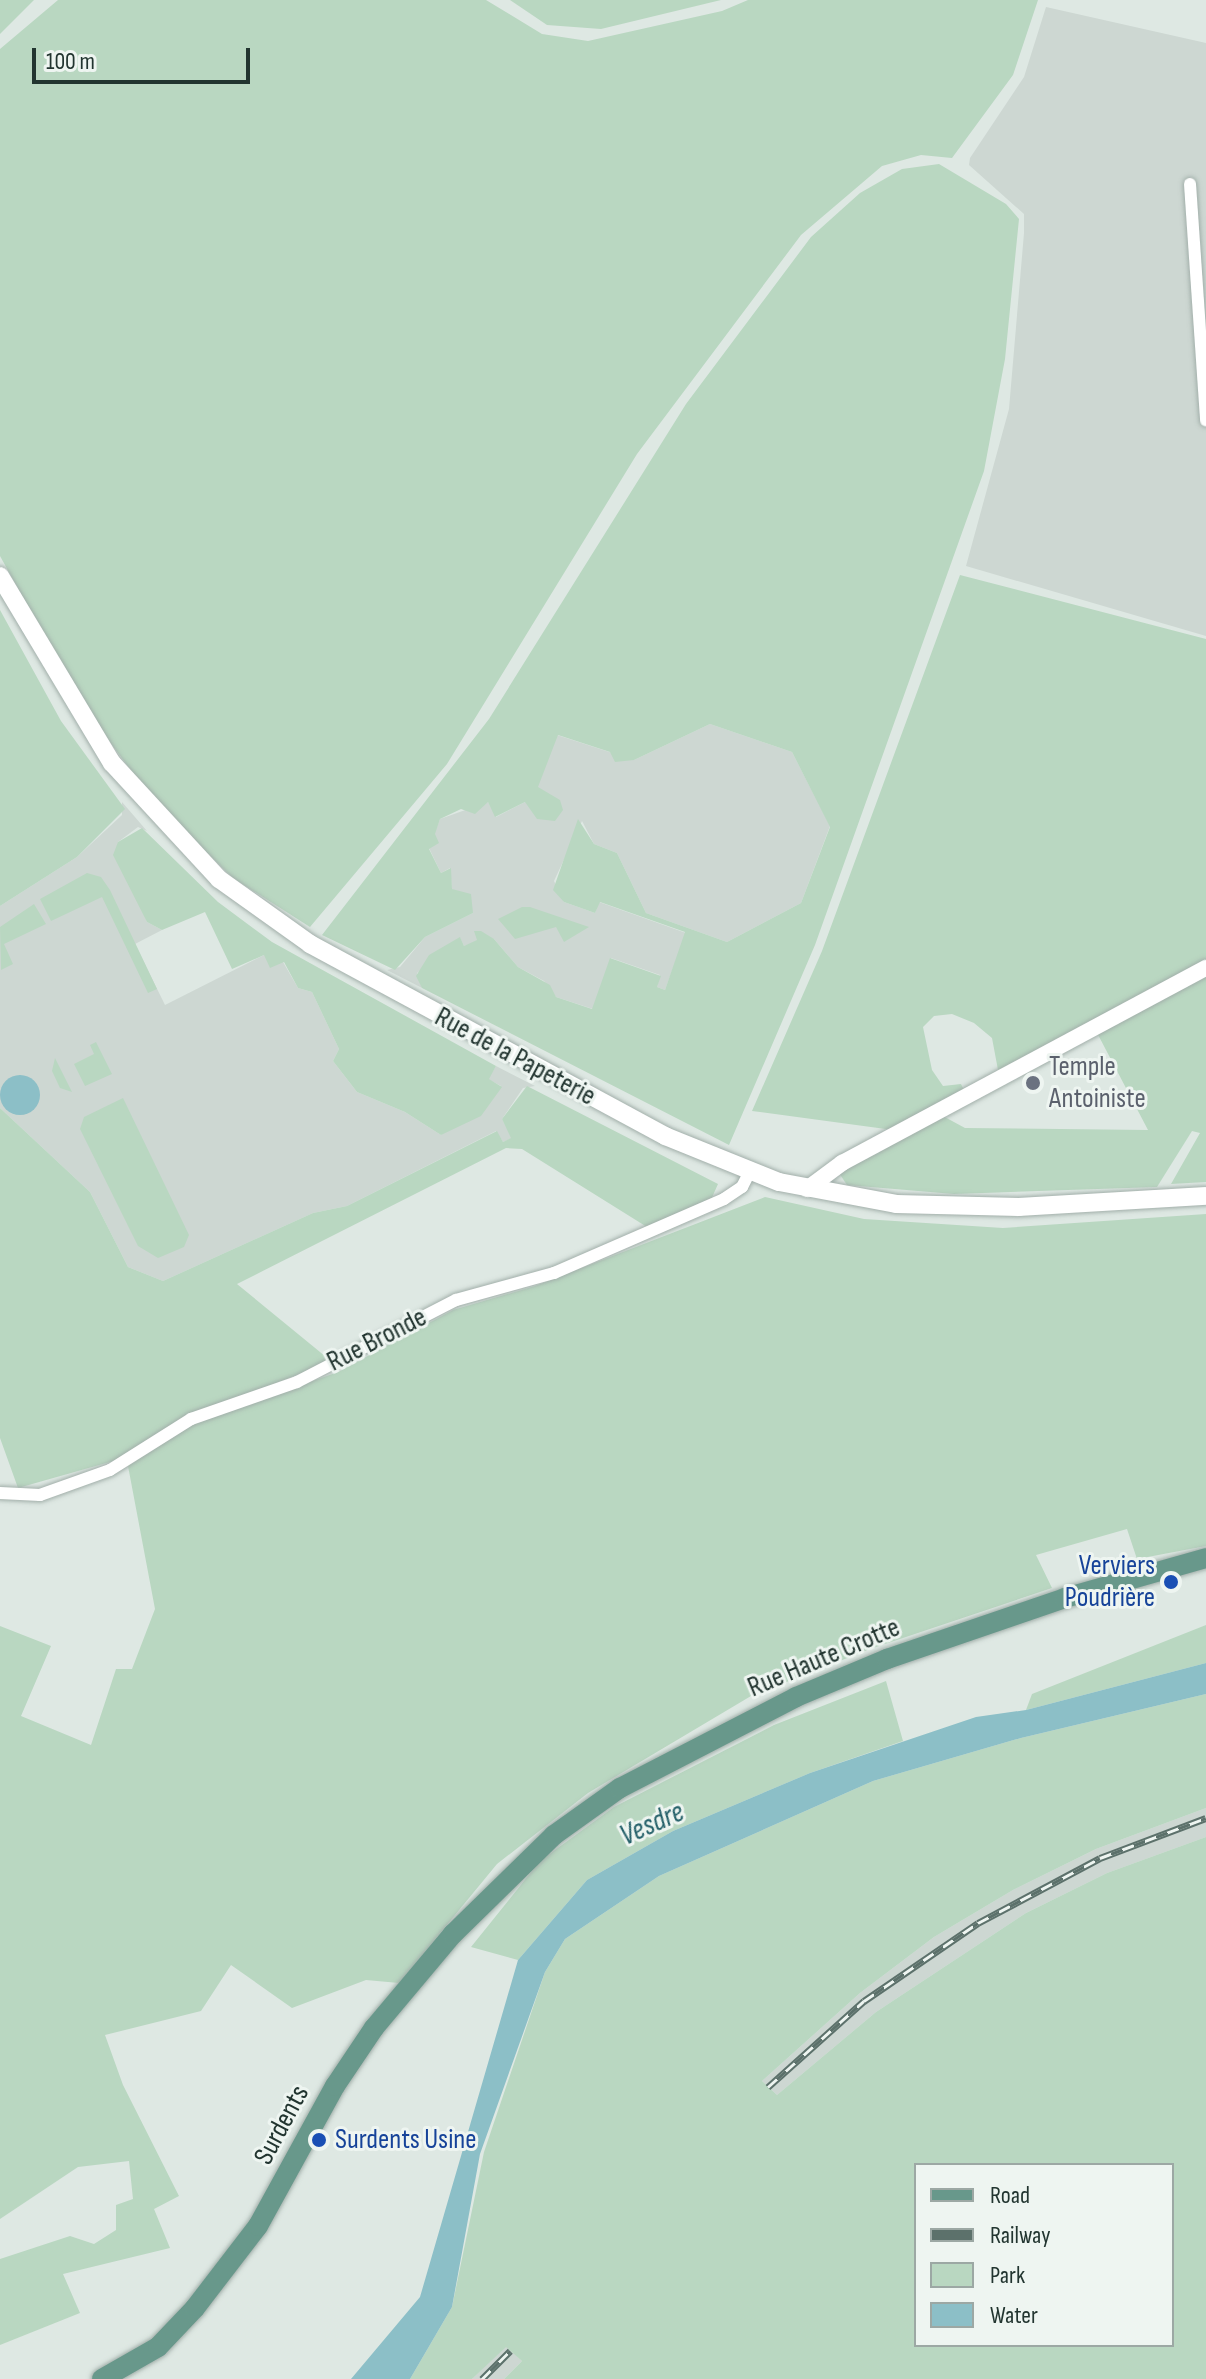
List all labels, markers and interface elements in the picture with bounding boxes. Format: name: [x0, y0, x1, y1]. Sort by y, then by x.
scale bar: [36, 32, 254, 82]
text: 100 m: [46, 47, 95, 76]
street label: Rue de la Papeterie: [429, 1001, 601, 1113]
place label: Temple Antoiniste: [1049, 1050, 1146, 1116]
marker: Temple Antoiniste: [1024, 1074, 1042, 1092]
street label: Rue Bronde: [322, 1301, 432, 1379]
place label: Verviers Poudrière: [1065, 1549, 1155, 1615]
marker: Verviers Poudrière: [1162, 1573, 1180, 1591]
street label: Rue Haute Crotte: [743, 1611, 905, 1705]
water label: Vesdre: [614, 1794, 690, 1854]
street label: Surdents: [247, 2080, 317, 2170]
place label: Surdents Usine: [335, 2123, 477, 2157]
marker: Surdents Usine: [310, 2131, 328, 2149]
legend: [914, 2163, 1174, 2347]
text: Road: [990, 2181, 1030, 2210]
text: Railway: [990, 2221, 1050, 2250]
text: Park: [990, 2261, 1025, 2290]
text: Water: [990, 2301, 1038, 2330]

